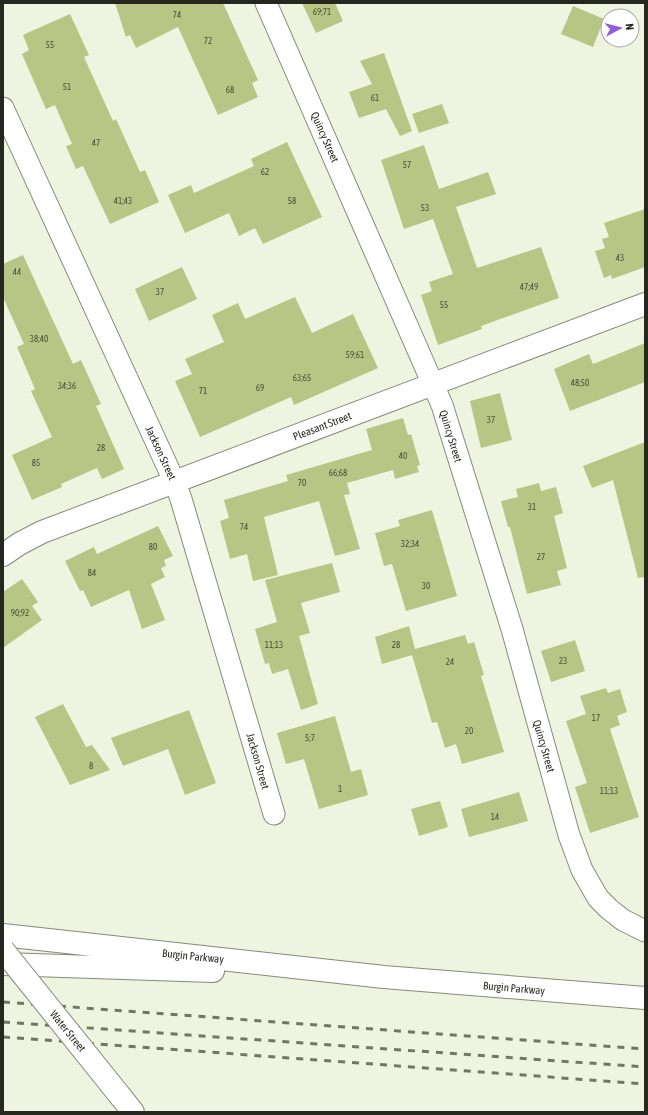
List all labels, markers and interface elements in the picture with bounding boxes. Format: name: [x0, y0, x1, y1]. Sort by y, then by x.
house number: 69;71: [313, 7, 331, 17]
north arrow: [600, 8, 640, 48]
house number: 74: [173, 10, 181, 20]
text: N: [624, 23, 636, 31]
house number: 72: [204, 36, 212, 46]
house number: 55: [46, 40, 54, 50]
house number: 51: [63, 82, 71, 92]
house number: 68: [226, 85, 234, 95]
house number: 61: [371, 93, 379, 103]
street label: Quincy Street: [309, 110, 341, 164]
house number: 47: [92, 138, 100, 148]
house number: 57: [403, 160, 411, 170]
house number: 62: [261, 167, 269, 177]
house number: 41;43: [114, 196, 132, 206]
house number: 58: [288, 196, 296, 206]
house number: 53: [421, 203, 429, 213]
house number: 43: [616, 253, 624, 263]
house number: 44: [13, 267, 21, 277]
house number: 47;49: [520, 282, 538, 292]
house number: 37: [156, 287, 164, 297]
house number: 55: [440, 300, 448, 310]
house number: 38;40: [30, 334, 48, 344]
house number: 59;61: [346, 350, 364, 360]
house number: 63;65: [293, 373, 311, 383]
house number: 48;50: [571, 378, 589, 388]
house number: 34;36: [58, 381, 76, 391]
house number: 69: [256, 383, 264, 393]
house number: 71: [199, 386, 207, 396]
street label: Quincy Street: [437, 408, 465, 464]
street label: Pleasant Street: [291, 409, 353, 443]
house number: 37: [487, 415, 495, 425]
street label: Jackson Street: [143, 424, 179, 482]
house number: 28: [97, 443, 105, 453]
house number: 40: [399, 451, 407, 461]
house number: 85: [32, 458, 40, 468]
house number: 66;68: [329, 468, 347, 478]
house number: 70: [298, 478, 306, 488]
house number: 31: [528, 502, 536, 512]
house number: 74: [240, 522, 248, 532]
house number: 32;34: [401, 539, 419, 549]
house number: 80: [149, 542, 157, 552]
house number: 27: [537, 552, 545, 562]
house number: 84: [88, 568, 96, 578]
house number: 30: [422, 581, 430, 591]
house number: 90;92: [11, 608, 29, 618]
house number: 11;13: [265, 640, 283, 650]
house number: 28: [392, 640, 400, 650]
house number: 23: [559, 656, 567, 666]
house number: 24: [446, 657, 454, 667]
house number: 17: [592, 713, 600, 723]
street label: Quincy Street: [531, 718, 557, 774]
house number: 20: [465, 726, 473, 736]
street label: Jackson Street: [244, 732, 272, 790]
house number: 5;7: [305, 733, 315, 743]
house number: 8: [89, 761, 93, 771]
house number: 1: [338, 784, 342, 794]
house number: 11;13: [600, 786, 618, 796]
house number: 14: [491, 812, 499, 822]
street label: Burgin Parkway: [162, 947, 225, 965]
street label: Burgin Parkway: [483, 979, 546, 997]
street label: Water Street: [48, 1008, 88, 1054]

